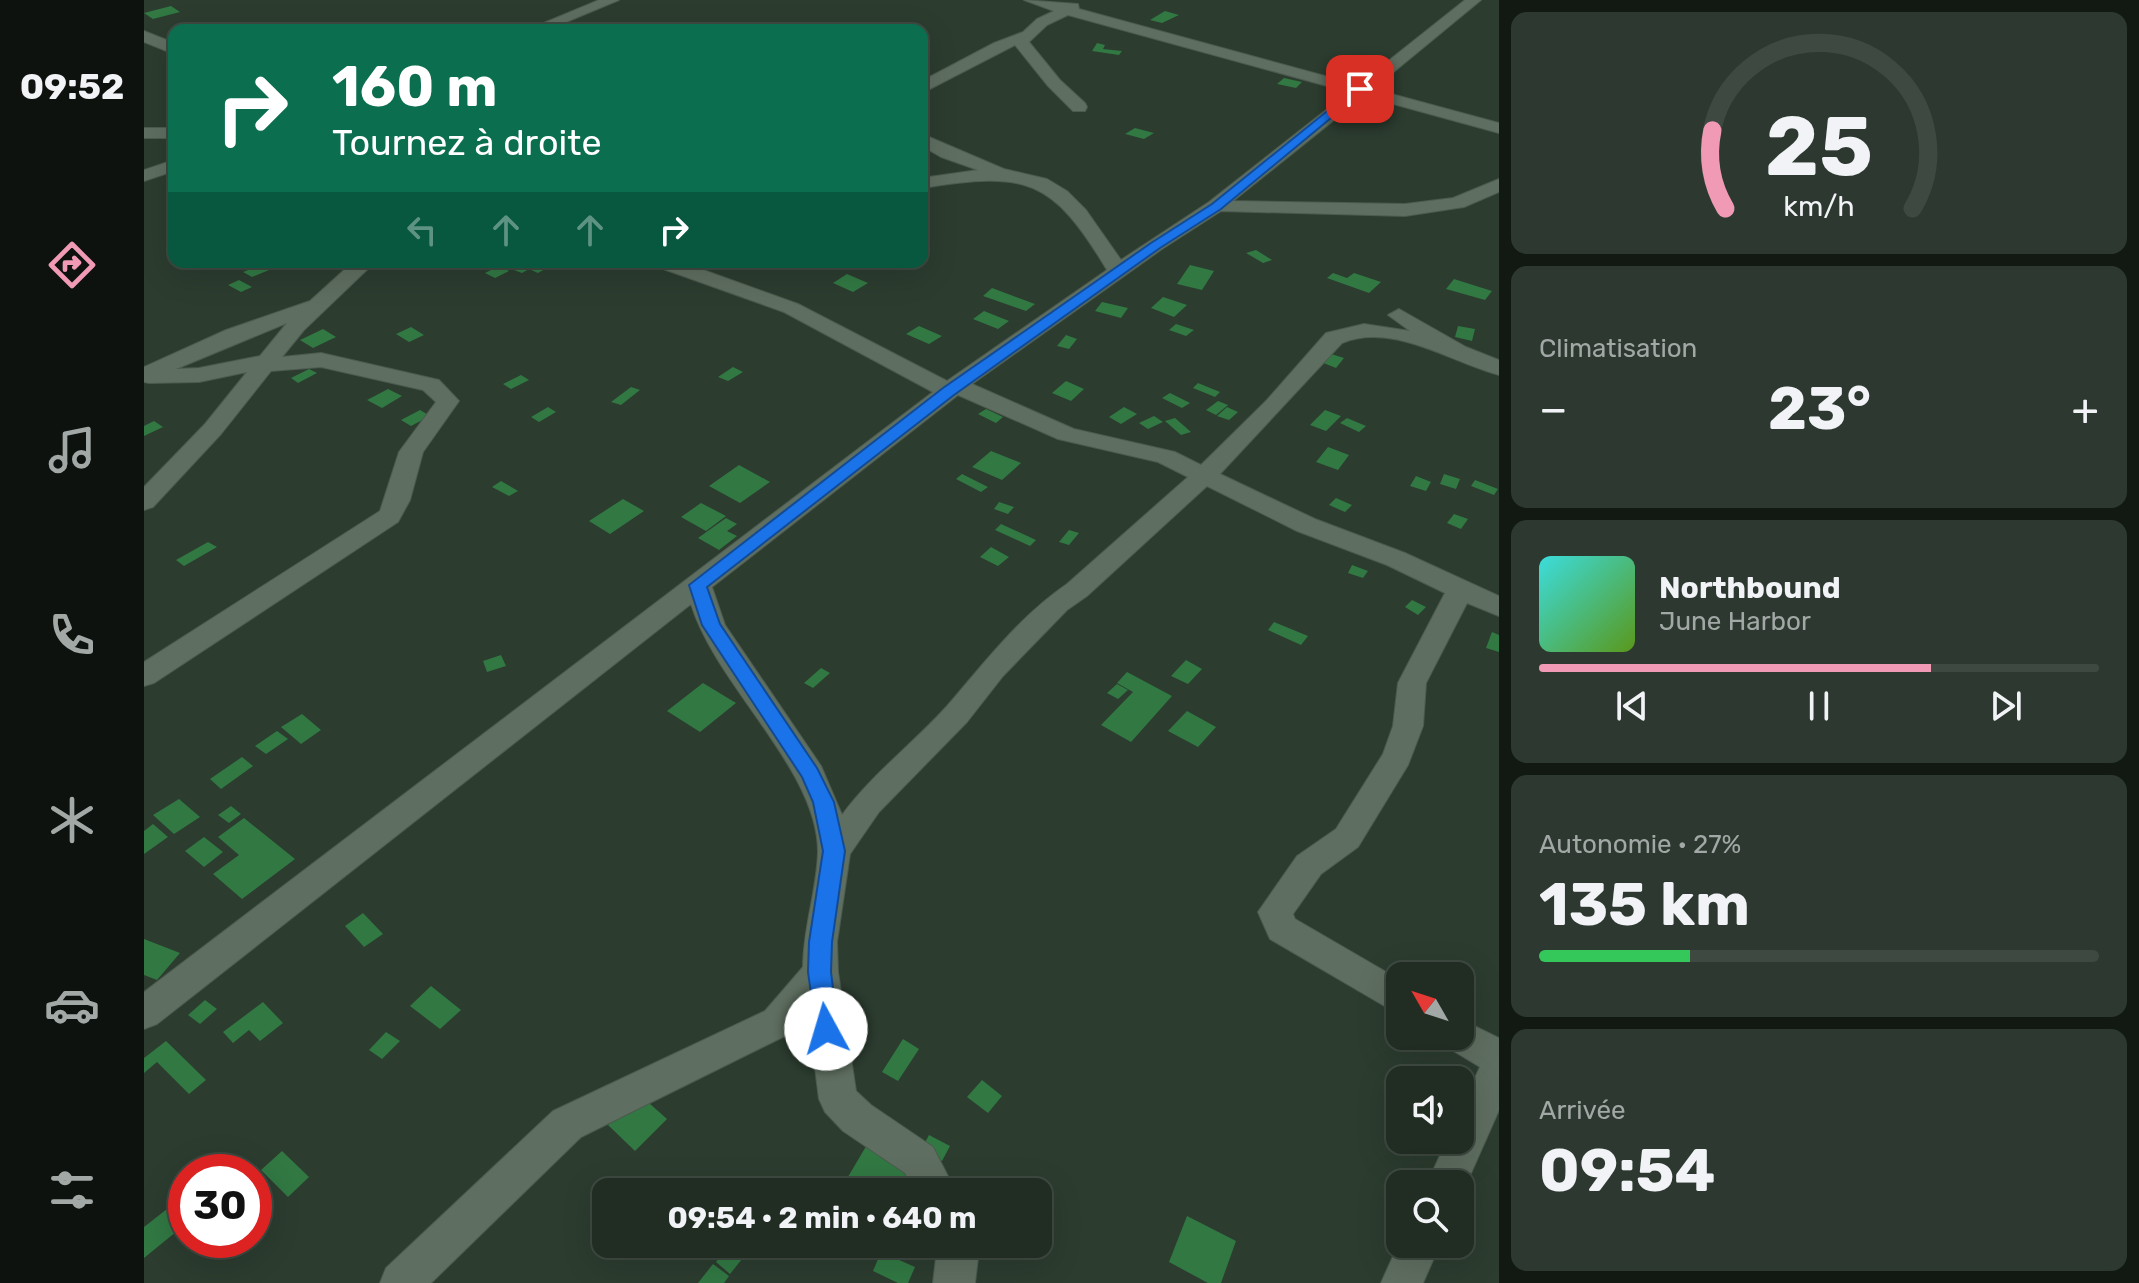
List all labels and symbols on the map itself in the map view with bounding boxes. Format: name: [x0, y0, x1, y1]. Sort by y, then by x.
pin: [1326, 55, 1394, 123]
north arrow: [1386, 962, 1474, 1050]
position arrow: [784, 987, 868, 1071]
speed limit sign: 30: [168, 1154, 272, 1258]

